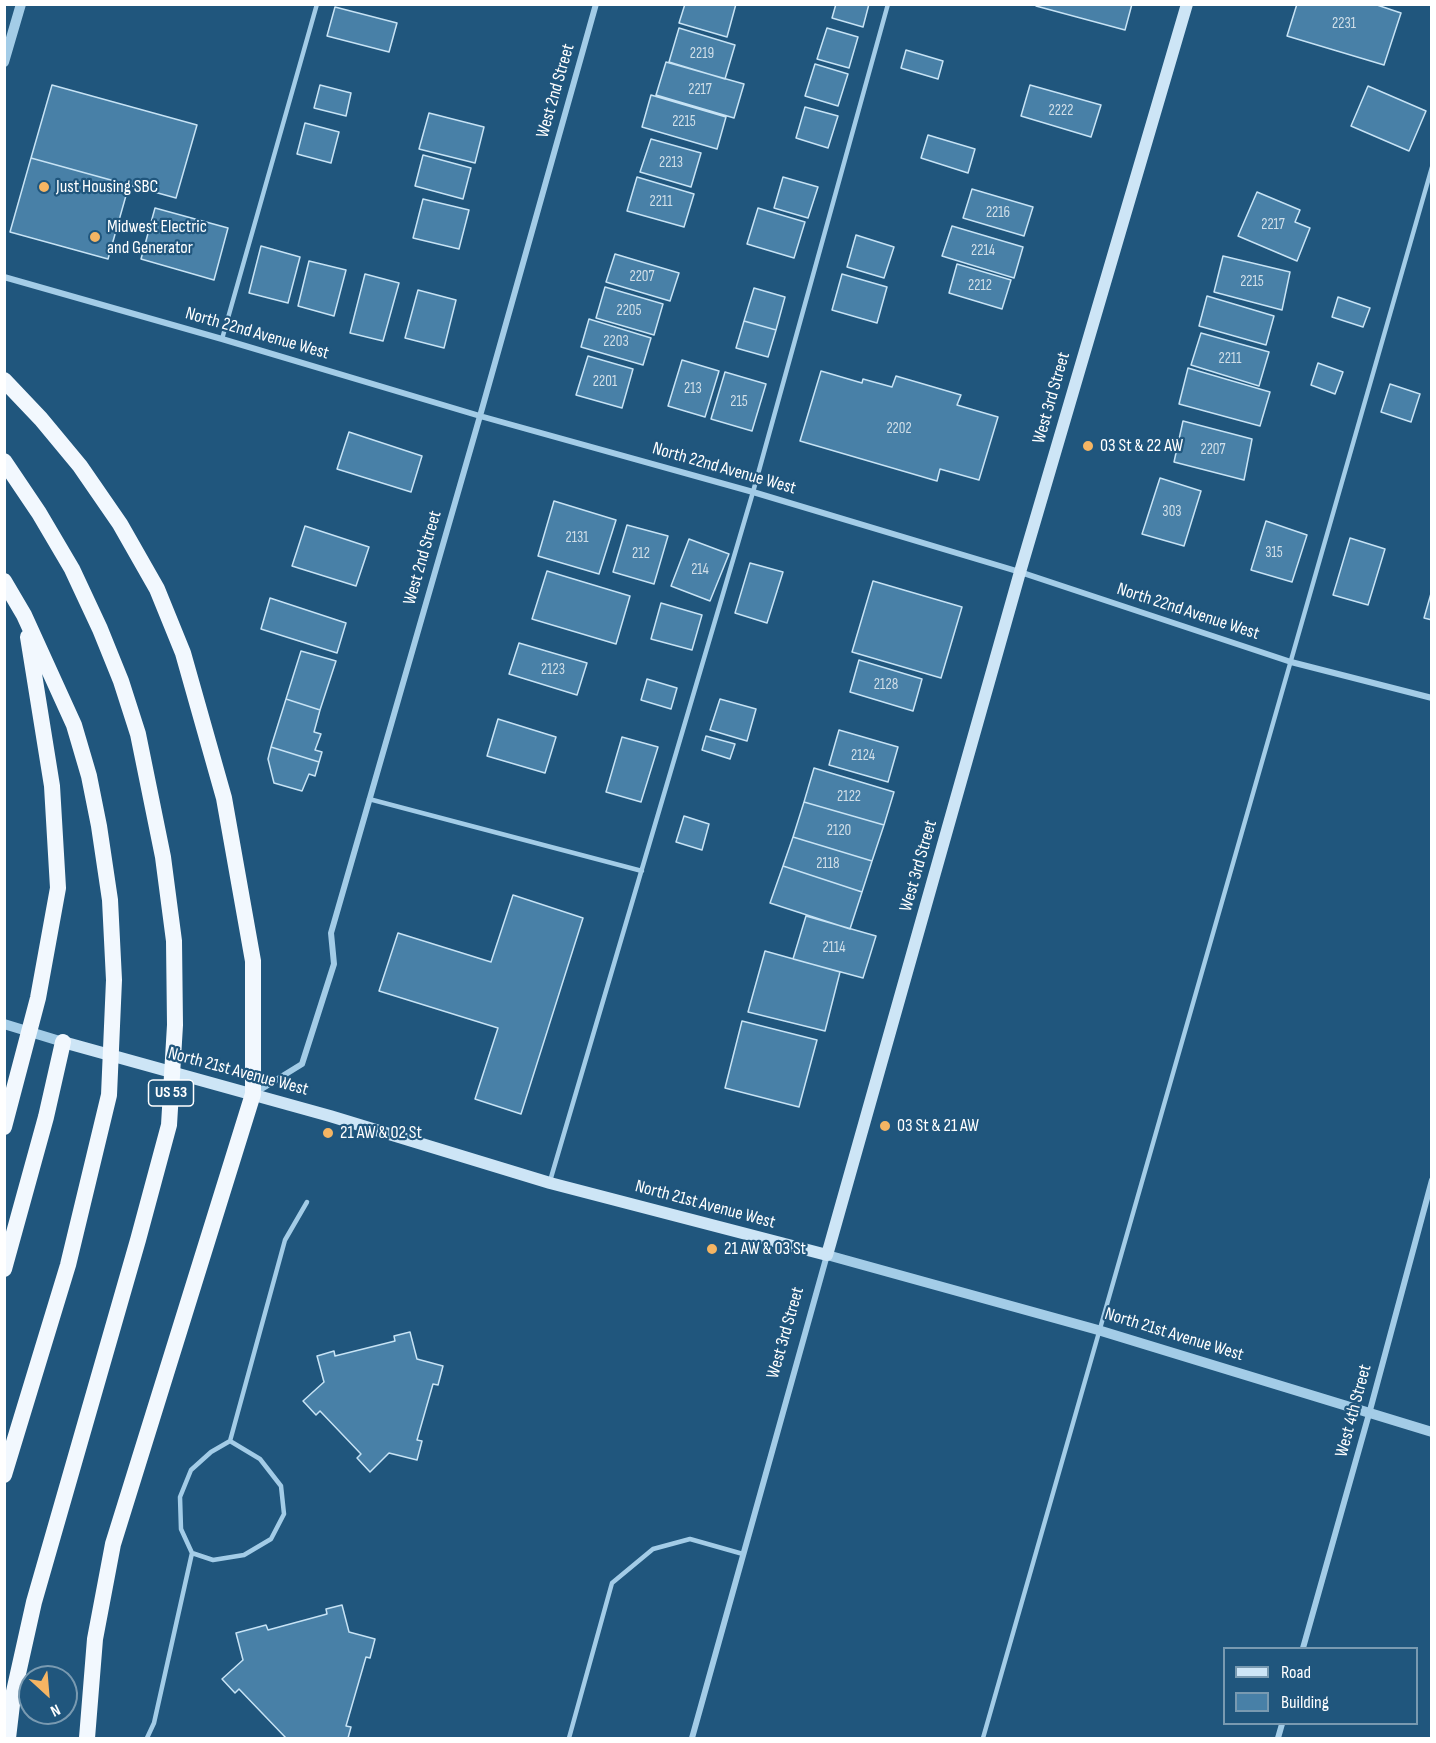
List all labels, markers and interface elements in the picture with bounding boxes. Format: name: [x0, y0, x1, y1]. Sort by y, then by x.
house number: 2231: [1332, 15, 1356, 33]
street label: West 2nd Street: [532, 41, 580, 141]
house number: 2219: [690, 45, 714, 63]
house number: 2217: [688, 81, 712, 99]
house number: 2222: [1049, 102, 1073, 120]
house number: 2215: [672, 113, 696, 131]
house number: 2213: [659, 154, 683, 172]
place label: Just Housing SBC: [56, 176, 158, 198]
marker: Just Housing SBC: [37, 180, 51, 194]
house number: 2211: [650, 193, 672, 211]
house number: 2216: [986, 204, 1010, 222]
place label: Midwest Electric and Generator: [107, 216, 207, 258]
house number: 2217: [1261, 216, 1285, 234]
marker: Midwest Electric and Generator: [88, 230, 102, 244]
house number: 2214: [971, 242, 995, 260]
house number: 2207: [629, 268, 655, 286]
house number: 2215: [1240, 273, 1264, 291]
house number: 2212: [968, 277, 992, 295]
house number: 2205: [616, 302, 642, 320]
street label: North 22nd Avenue West: [183, 303, 331, 365]
house number: 2203: [603, 333, 629, 351]
street label: West 3rd Street: [1029, 350, 1075, 446]
house number: 2211: [1219, 350, 1241, 368]
house number: 2201: [593, 373, 617, 391]
house number: 213: [684, 380, 702, 398]
house number: 215: [730, 393, 748, 411]
house number: 2202: [886, 420, 912, 438]
place label: 03 St & 22 AW: [1100, 435, 1183, 457]
street label: North 22nd Avenue West: [650, 438, 798, 500]
marker: 03 St & 22 AW: [1081, 439, 1095, 453]
house number: 2207: [1200, 441, 1226, 459]
house number: 303: [1162, 503, 1182, 521]
street label: West 2nd Street: [399, 508, 447, 608]
house number: 2131: [565, 529, 589, 547]
house number: 315: [1265, 544, 1283, 562]
house number: 212: [632, 545, 650, 563]
house number: 214: [691, 561, 709, 579]
street label: North 22nd Avenue West: [1114, 579, 1262, 645]
house number: 2123: [541, 661, 565, 679]
house number: 2128: [874, 676, 898, 694]
house number: 2124: [851, 747, 875, 765]
house number: 2122: [837, 788, 861, 806]
street label: West 3rd Street: [896, 818, 942, 914]
house number: 2120: [827, 822, 851, 840]
house number: 2118: [816, 855, 840, 873]
house number: 2114: [823, 939, 845, 957]
street label: North 21st Avenue West: [166, 1043, 310, 1101]
road number: US 53: [148, 1080, 194, 1106]
place label: 03 St & 21 AW: [897, 1115, 979, 1137]
marker: 03 St & 21 AW: [878, 1119, 892, 1133]
place label: 21 AW & 02 St: [340, 1122, 422, 1144]
marker: 21 AW & 02 St: [321, 1126, 335, 1140]
street label: North 21st Avenue West: [633, 1176, 777, 1234]
place label: 21 AW & 03 St: [724, 1238, 806, 1260]
marker: 21 AW & 03 St: [705, 1242, 719, 1256]
street label: West 3rd Street: [763, 1285, 809, 1381]
street label: North 21st Avenue West: [1102, 1304, 1246, 1366]
street label: West 4th Street: [1331, 1362, 1377, 1460]
legend: [1223, 1647, 1418, 1725]
text: Road: [1281, 1662, 1311, 1683]
north arrow: [18, 1665, 78, 1725]
text: Building: [1281, 1692, 1329, 1713]
text: N: [47, 1699, 63, 1720]

